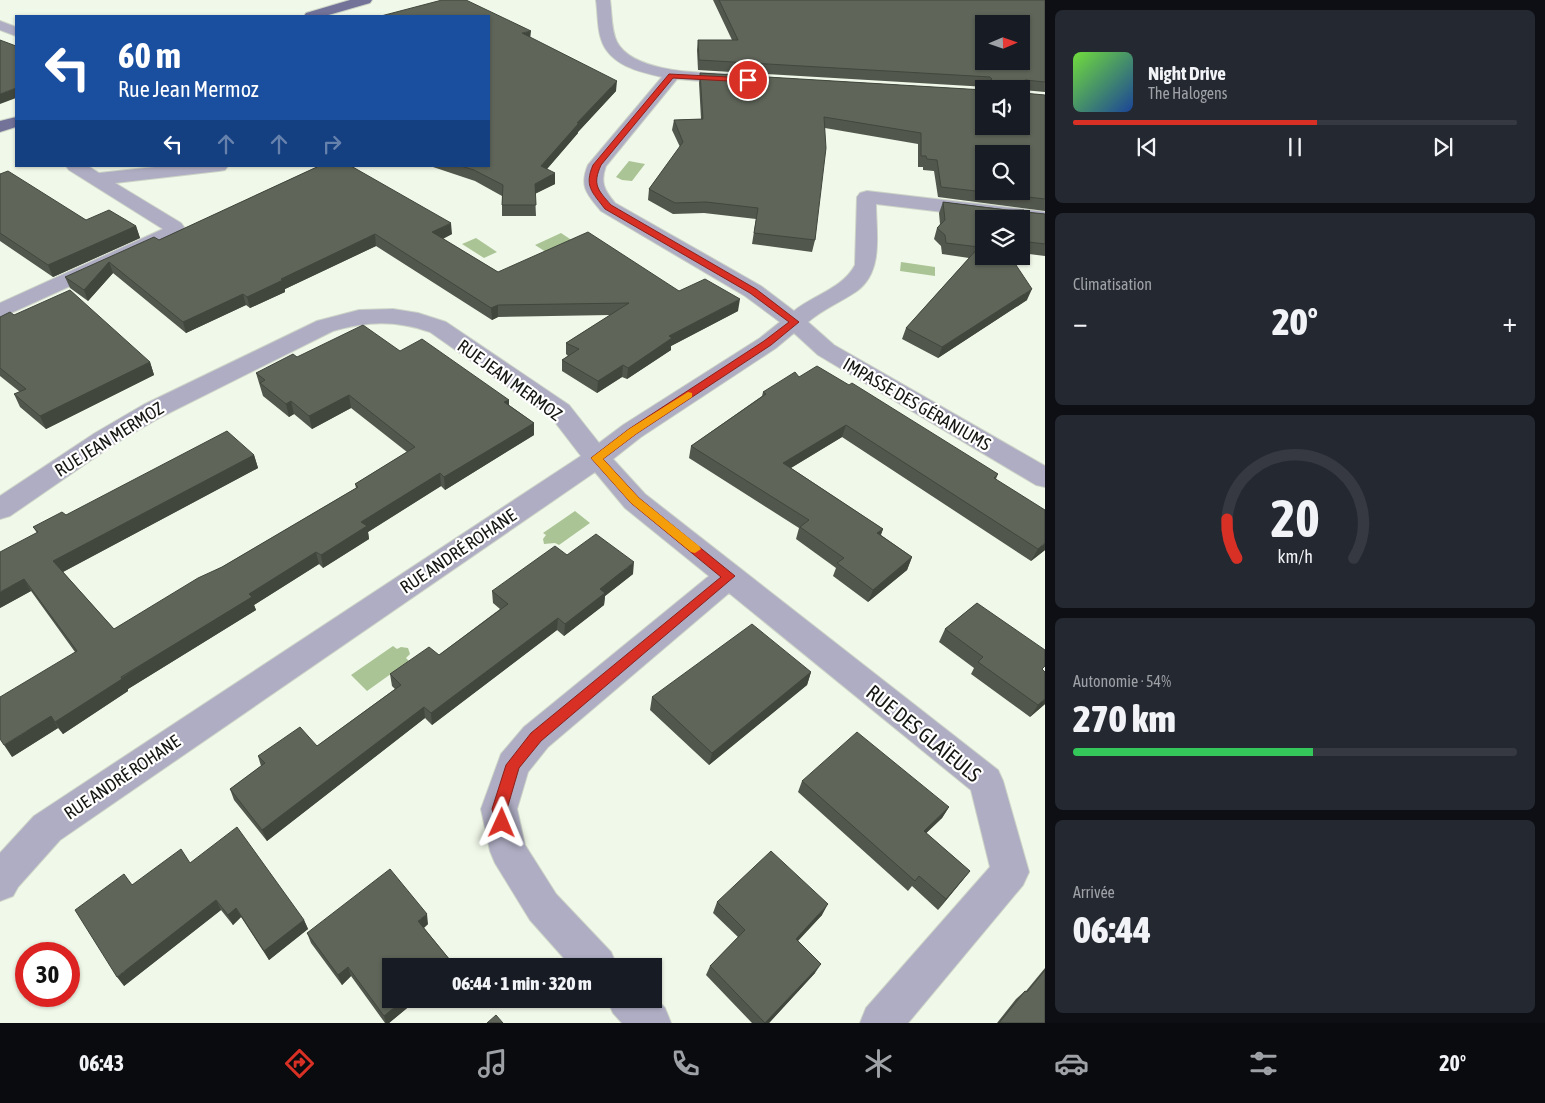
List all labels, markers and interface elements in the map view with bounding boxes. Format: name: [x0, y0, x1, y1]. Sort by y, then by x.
north arrow: [975, 15, 1030, 70]
map controls: [975, 15, 1030, 265]
icon: left: [35, 35, 100, 100]
text: 60 m: [118, 35, 181, 75]
pin: [727, 59, 769, 101]
text: Night Drive: [1148, 62, 1226, 84]
icon: arrive: [734, 66, 762, 94]
text: Rue Jean Mermoz: [118, 76, 259, 102]
button: sound: [975, 80, 1030, 135]
text: The Halogens: [1148, 84, 1228, 102]
icon: left: [159, 130, 187, 158]
icon: ahead: [212, 130, 240, 158]
icon: ahead: [265, 130, 293, 158]
icon: right: [318, 130, 346, 158]
icon: previous: [1133, 133, 1161, 161]
icon: pause: [1281, 133, 1309, 161]
icon: next: [1429, 133, 1457, 161]
button: search: [975, 145, 1030, 200]
button: layers: [975, 210, 1030, 265]
text: Climatisation: [1073, 275, 1152, 293]
text: 20°: [1272, 300, 1318, 343]
text: −: [1073, 306, 1088, 338]
text: +: [1502, 306, 1517, 338]
street label: RUE JEAN MERMOZ: [454, 335, 566, 425]
street label: IMPASSE DES GÉRANIUMS: [839, 353, 995, 455]
street label: RUE JEAN MERMOZ: [51, 397, 167, 481]
text: 20: [1271, 488, 1319, 548]
street label: RUE ANDRÉ ROHANE: [396, 504, 520, 598]
text: km/h: [1277, 546, 1313, 567]
text: Autonomie · 54%: [1073, 672, 1171, 690]
street label: RUE DES GLAÏEULS: [862, 680, 986, 787]
text: 270 km: [1073, 697, 1176, 740]
street label: RUE ANDRÉ ROHANE: [60, 730, 184, 824]
position arrow: [475, 796, 527, 848]
text: Arrivée: [1073, 883, 1115, 901]
text: 06:44: [1073, 908, 1151, 951]
speed limit sign: 30: [15, 942, 80, 1007]
text: 06:44 · 1 min · 320 m: [452, 972, 592, 994]
icon: directions: [282, 1046, 317, 1081]
icon: music: [475, 1046, 510, 1081]
icon: phone: [668, 1046, 703, 1081]
icon: climate: [861, 1046, 896, 1081]
icon: car: [1054, 1046, 1089, 1081]
icon: filters: [1246, 1046, 1281, 1081]
text: 06:43: [79, 1050, 124, 1076]
text: 20°: [1439, 1050, 1466, 1076]

